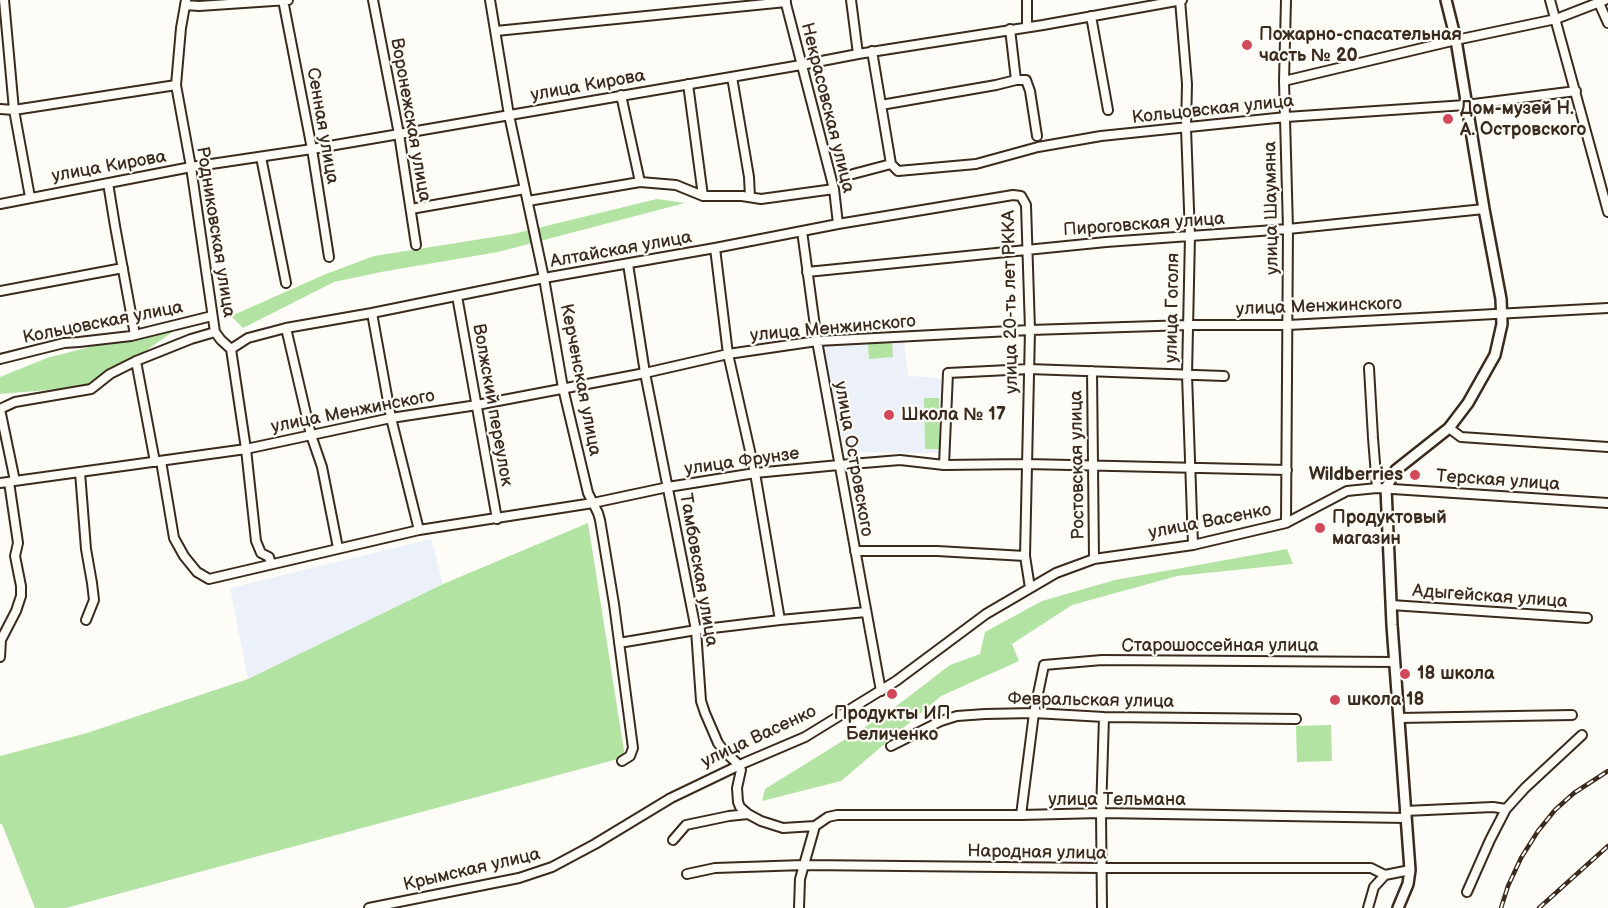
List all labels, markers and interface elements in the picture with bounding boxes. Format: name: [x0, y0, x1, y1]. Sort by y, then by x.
street label: Некрасовская улица: [795, 21, 859, 195]
place label: Пожарно-спасательная часть № 20: [1259, 24, 1462, 66]
street label: Воронежская улица: [385, 36, 435, 204]
marker: Пожарно-спасательная часть № 20: [1240, 38, 1254, 52]
street label: улица Кирова: [529, 65, 647, 107]
street label: Сенная улица: [301, 66, 343, 186]
street label: Кольцовская улица: [1131, 91, 1295, 129]
place label: Дом-музей Н. А. Островского: [1460, 98, 1586, 140]
marker: Дом-музей Н. А. Островского: [1441, 112, 1455, 126]
street label: улица Шаумяна: [1260, 141, 1284, 275]
street label: Родниковская улица: [191, 145, 239, 319]
street label: улица Кирова: [50, 146, 168, 188]
street label: Пироговская улица: [1063, 209, 1225, 241]
street label: улица 20-ть лет РККА: [999, 210, 1023, 394]
street label: Алтайская улица: [548, 227, 694, 273]
street label: улица Гоголя: [1161, 253, 1185, 363]
street label: улица Менжинского: [1236, 293, 1402, 321]
street label: Кольцовская улица: [21, 297, 185, 349]
street label: Керченская улица: [555, 302, 605, 458]
street label: улица Менжинского: [749, 311, 917, 347]
street label: Волжский переулок: [467, 322, 517, 488]
street label: улица Островского: [829, 380, 877, 538]
street label: улица Менжинского: [269, 386, 437, 438]
street label: Ростовская улица: [1066, 390, 1090, 540]
place label: Школа № 17: [901, 404, 1006, 426]
marker: Школа № 17: [882, 408, 896, 422]
street label: улица Фрунзе: [683, 443, 801, 481]
place label: Wildberries: [1309, 464, 1403, 486]
street label: Терская улица: [1435, 466, 1561, 496]
marker: Wildberries: [1408, 468, 1422, 482]
street label: Тамбовская улица: [674, 492, 722, 648]
street label: улица Васенко: [1147, 500, 1273, 544]
place label: Продуктовый магазин: [1332, 507, 1447, 550]
marker: Продуктовый магазин: [1313, 521, 1327, 535]
street label: Адыгейская улица: [1412, 581, 1568, 613]
street label: Старошоссейная улица: [1121, 635, 1319, 657]
place label: 18 школа: [1417, 663, 1494, 685]
marker: 18 школа: [1398, 667, 1412, 681]
marker: Продукты ИП Беличенко: [885, 687, 899, 701]
street label: Февральская улица: [1007, 689, 1175, 713]
place label: школа 18: [1347, 689, 1424, 711]
marker: школа 18: [1328, 693, 1342, 707]
street label: улица Васенко: [698, 701, 820, 773]
place label: Продукты ИП Беличенко: [834, 703, 950, 746]
street label: улица Тельмана: [1048, 789, 1186, 811]
street label: Народная улица: [967, 841, 1107, 865]
street label: Крымская улица: [401, 844, 543, 896]

